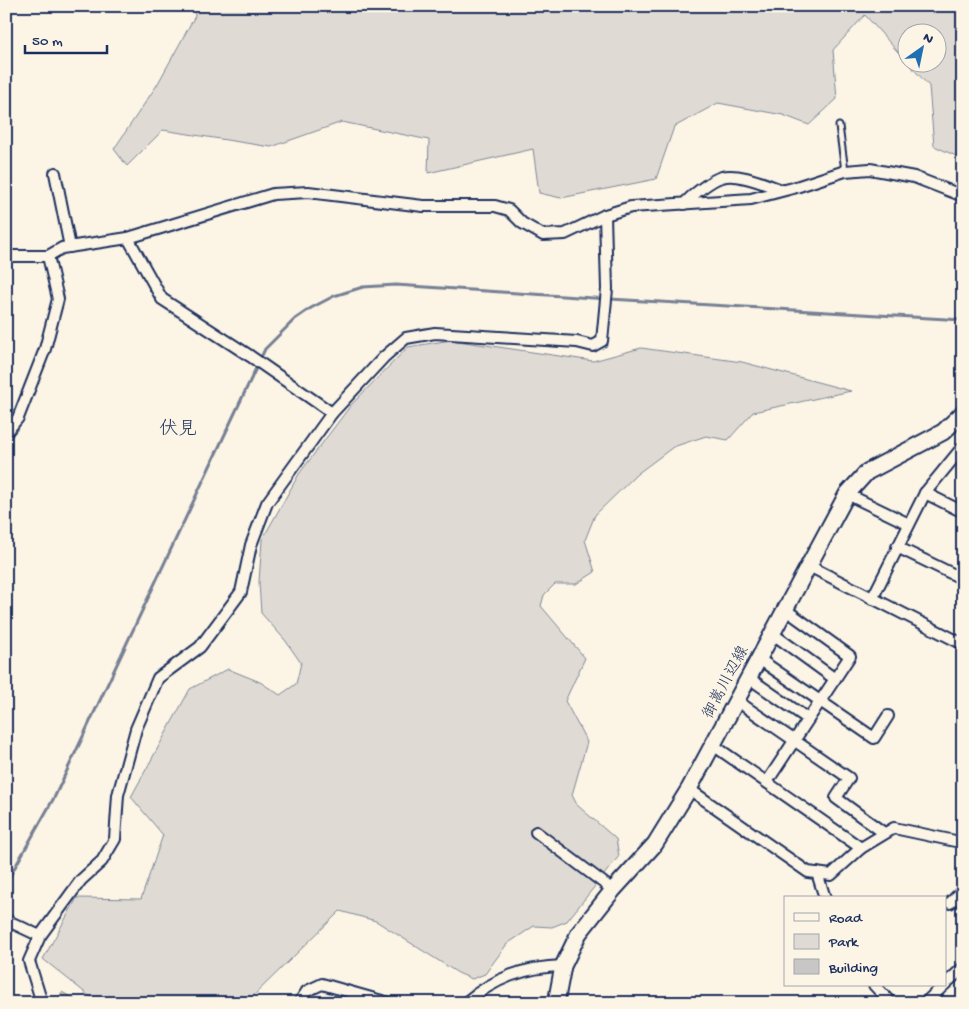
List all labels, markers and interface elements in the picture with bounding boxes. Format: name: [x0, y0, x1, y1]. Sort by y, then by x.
scale bar: [25, 22, 108, 54]
north arrow: [896, 22, 946, 72]
text: N: [919, 30, 936, 49]
text: 50 m: [32, 33, 63, 51]
district label: 伏見: [159, 418, 197, 442]
street label: 御嵩川辺線: [698, 642, 754, 723]
legend: [784, 896, 946, 986]
text: Road: [829, 910, 863, 928]
text: Park: [828, 934, 859, 952]
text: Building: [828, 960, 878, 978]

